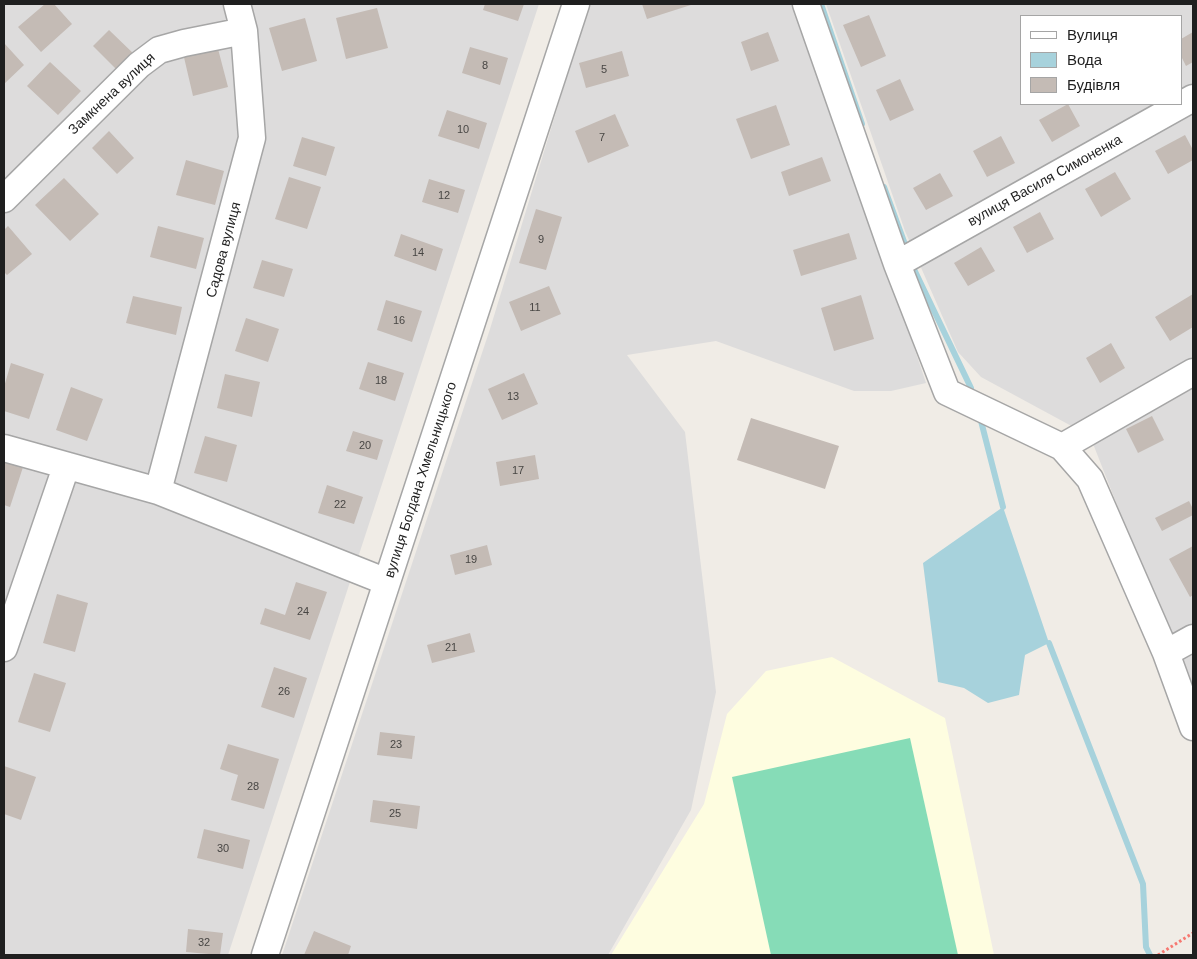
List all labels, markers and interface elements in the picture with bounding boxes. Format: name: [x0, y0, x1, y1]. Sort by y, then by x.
legend: [1020, 15, 1182, 105]
text: Вулиця: [1067, 26, 1118, 43]
street label: Замкнена вулиця: [65, 50, 159, 138]
text: Вода: [1067, 51, 1102, 68]
house number: 8: [482, 59, 488, 73]
house number: 5: [601, 63, 607, 77]
text: Будівля: [1067, 76, 1120, 93]
house number: 10: [457, 123, 469, 137]
house number: 7: [599, 131, 605, 145]
street label: вулиця Василя Симоненка: [965, 132, 1125, 230]
house number: 12: [438, 189, 450, 203]
street label: Садова вулиця: [203, 200, 245, 300]
house number: 9: [538, 233, 544, 247]
house number: 14: [412, 246, 424, 260]
house number: 11: [529, 301, 541, 315]
house number: 16: [393, 314, 405, 328]
house number: 18: [375, 374, 387, 388]
street label: вулиця Богдана Хмельницького: [381, 380, 461, 580]
house number: 13: [507, 390, 519, 404]
house number: 20: [359, 439, 371, 453]
house number: 17: [512, 464, 524, 478]
house number: 22: [334, 498, 346, 512]
house number: 19: [465, 553, 477, 567]
house number: 24: [297, 605, 309, 619]
house number: 21: [445, 641, 457, 655]
house number: 26: [278, 685, 290, 699]
house number: 23: [390, 738, 402, 752]
house number: 28: [247, 780, 259, 794]
house number: 25: [389, 807, 401, 821]
house number: 30: [217, 842, 229, 856]
house number: 32: [198, 936, 210, 950]

